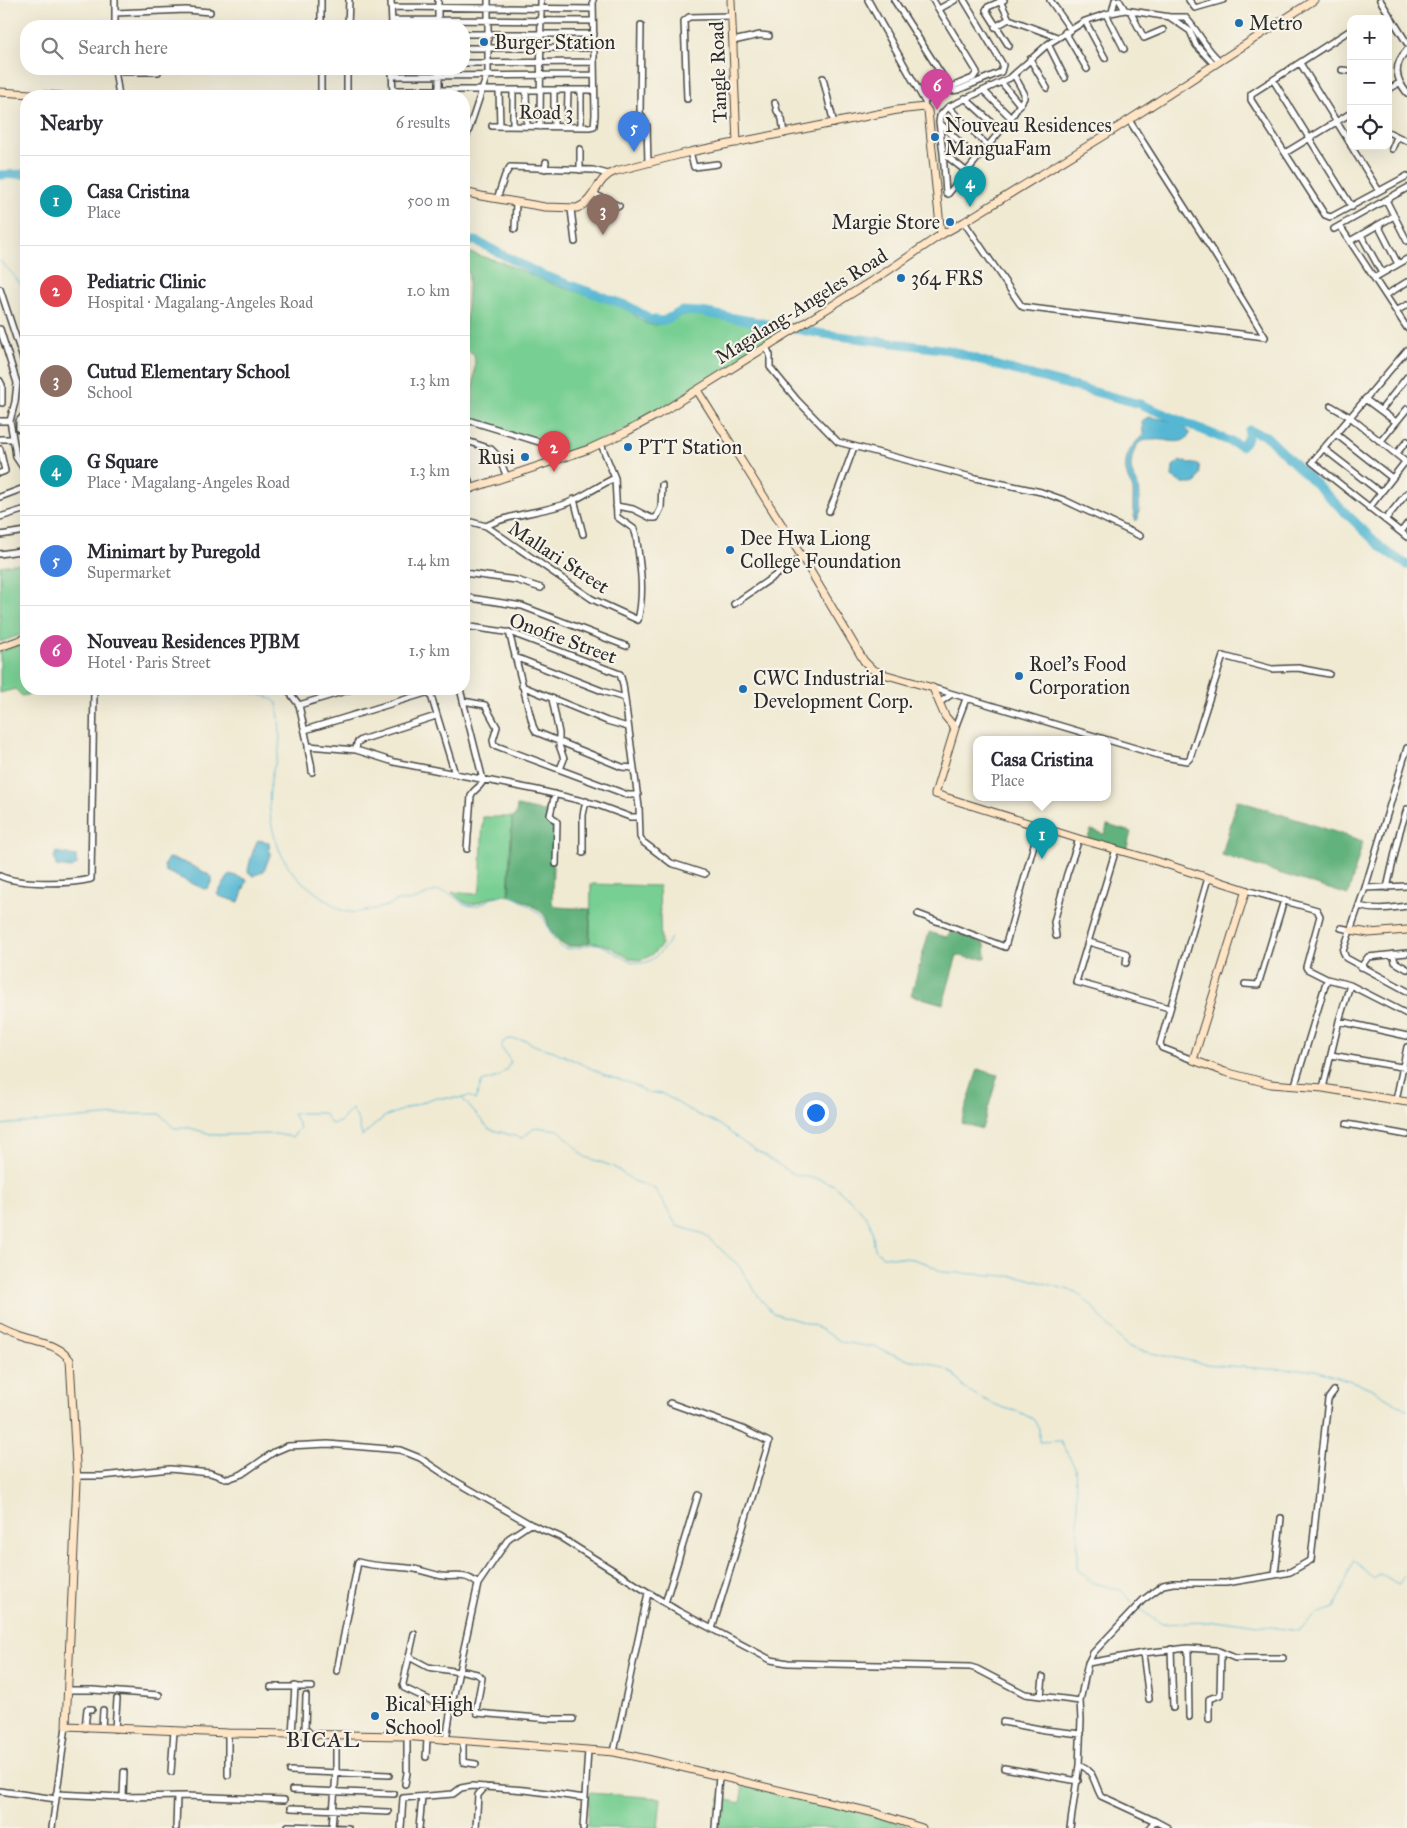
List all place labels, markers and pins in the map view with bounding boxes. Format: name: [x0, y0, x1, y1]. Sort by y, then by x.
place label: Metro: [1249, 11, 1302, 35]
marker: Metro: [1233, 17, 1245, 29]
place label: Burger Station: [494, 30, 616, 55]
marker: Burger Station: [478, 36, 490, 48]
pin: 6: [921, 69, 953, 110]
pin: 5: [618, 111, 650, 152]
place label: Nouveau Residences ManguaFam: [945, 113, 1112, 161]
marker: Nouveau Residences ManguaFam: [929, 131, 941, 143]
pin: 4: [954, 166, 986, 207]
pin: 3: [587, 194, 619, 235]
place label: Margie Store: [832, 210, 940, 235]
marker: Margie Store: [944, 216, 956, 228]
place label: 364 FRS: [911, 266, 983, 290]
marker: 364 FRS: [895, 272, 907, 284]
pin: 2: [538, 431, 570, 472]
place label: PTT Station: [638, 435, 742, 459]
marker: PTT Station: [622, 441, 634, 453]
place label: Rusi: [478, 445, 516, 469]
marker: Rusi: [519, 451, 531, 463]
place label: Dee Hwa Liong College Foundation: [740, 526, 901, 574]
marker: Dee Hwa Liong College Foundation: [724, 544, 736, 556]
place label: Roel's Food Corporation: [1029, 652, 1130, 699]
place label: CWC Industrial Development Corp.: [753, 666, 913, 713]
marker: Roel's Food Corporation: [1013, 670, 1025, 682]
marker: CWC Industrial Development Corp.: [737, 683, 749, 695]
pin: 1: [1026, 818, 1058, 859]
place label: Bical High School: [385, 1692, 473, 1739]
marker: Bical High School: [369, 1710, 381, 1722]

